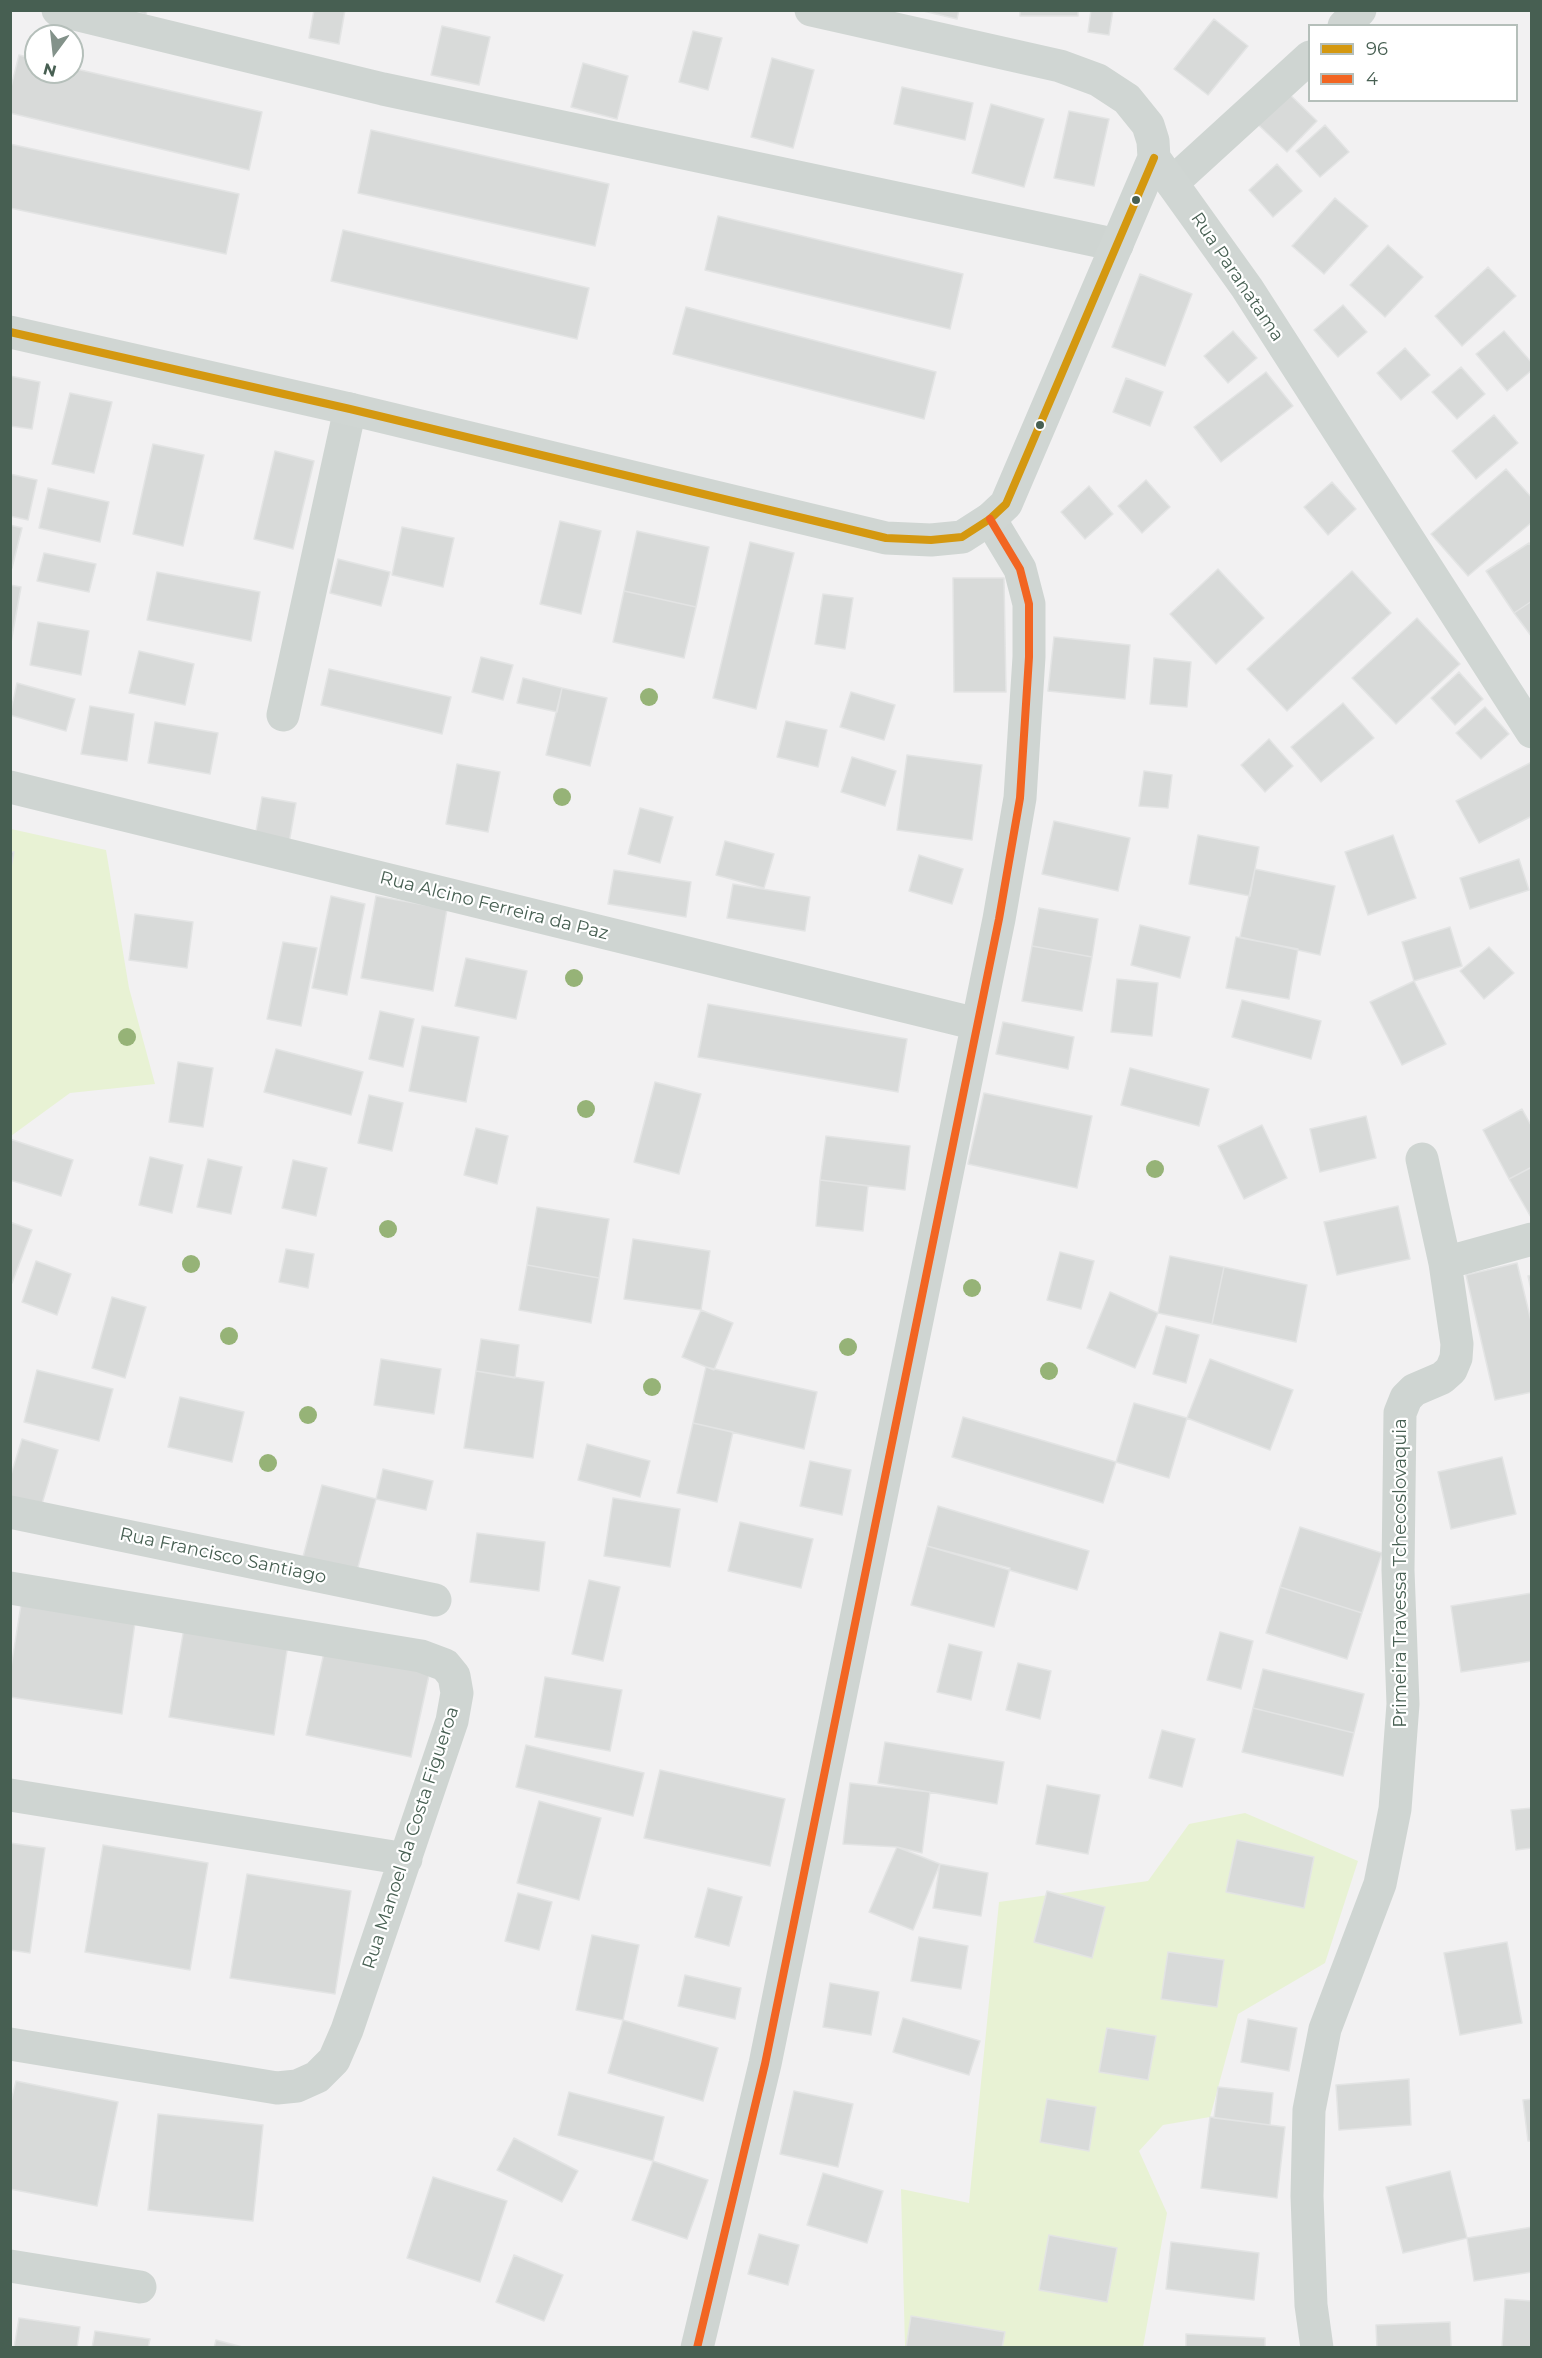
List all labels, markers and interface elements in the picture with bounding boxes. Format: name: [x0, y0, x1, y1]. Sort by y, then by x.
north arrow: [24, 24, 84, 84]
legend: [1308, 24, 1518, 102]
text: 96: [1366, 38, 1388, 60]
text: N: [41, 59, 58, 81]
text: 4: [1366, 68, 1378, 90]
unlabelled marker: [1130, 194, 1142, 206]
street label: Rua Paranatama: [1186, 208, 1288, 346]
unlabelled marker: [1034, 419, 1046, 431]
street label: Rua Alcino Ferreira da Paz: [377, 867, 611, 945]
street label: Primeira Travessa Tchecoslovaquia: [1390, 1418, 1412, 1728]
street label: Rua Francisco Santiago: [118, 1524, 328, 1588]
street label: Rua Manoel da Costa Figueroa: [358, 1704, 464, 1972]

